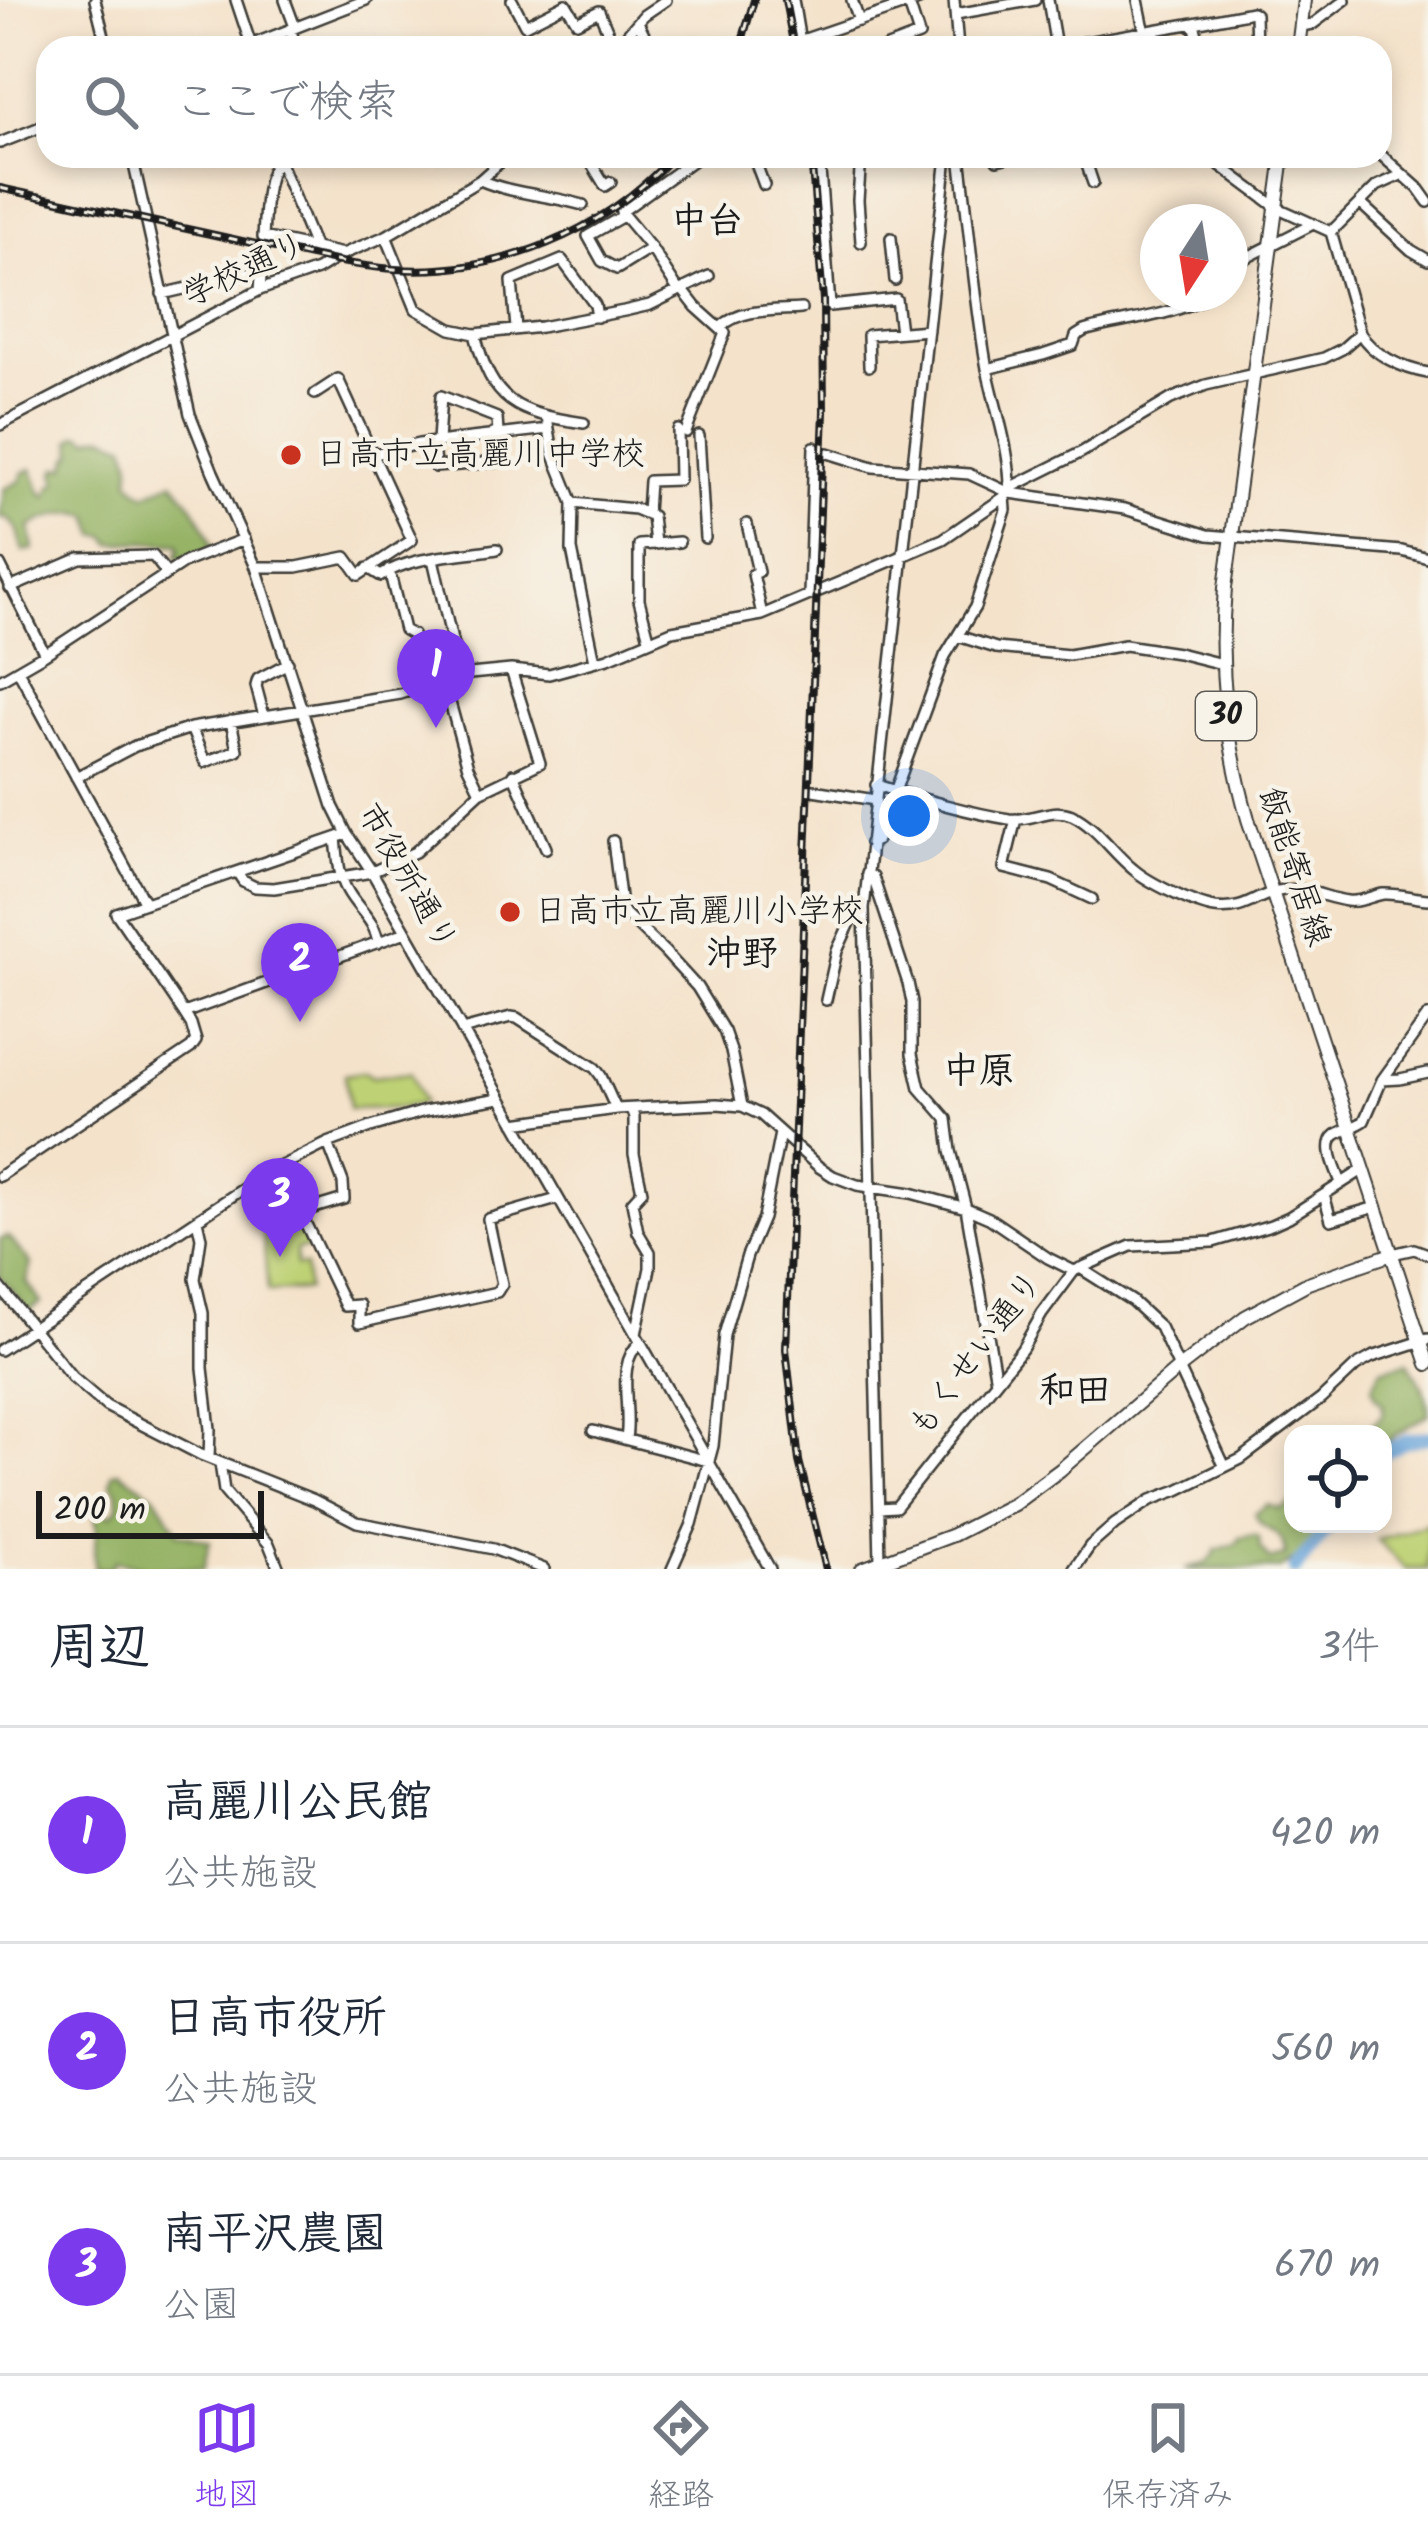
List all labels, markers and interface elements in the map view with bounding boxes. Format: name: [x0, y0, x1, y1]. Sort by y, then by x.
search box: [36, 36, 1392, 168]
text: ここで検索: [174, 68, 399, 140]
icon: search: [78, 69, 144, 135]
district label: 中台: [671, 194, 743, 251]
north arrow: [1140, 204, 1248, 312]
street label: 学校通り: [174, 219, 316, 323]
place label: 日高市立高麗川中学校: [315, 429, 645, 482]
marker: 日高市立高麗川中学校: [278, 442, 304, 468]
pin: 1: [397, 629, 475, 728]
road number: 30: [1196, 692, 1256, 740]
street label: 飯能寄居線: [1242, 780, 1344, 954]
your location: [879, 786, 939, 846]
street label: 市役所通り: [342, 793, 470, 963]
place label: 日高市立高麗川小学校: [534, 886, 864, 939]
marker: 日高市立高麗川小学校: [497, 899, 523, 925]
pin: 2: [261, 923, 339, 1022]
district label: 沖野: [706, 927, 778, 984]
district label: 中原: [943, 1044, 1015, 1101]
pin: 3: [241, 1158, 319, 1257]
street label: もくせい通り: [896, 1260, 1058, 1450]
district label: 和田: [1039, 1364, 1111, 1421]
map controls: [1284, 1425, 1392, 1533]
button: locate: [1284, 1425, 1392, 1533]
scale bar: [36, 1485, 264, 1538]
text: 200 m: [54, 1485, 146, 1538]
text: 周辺: [48, 1609, 150, 1690]
text: 3件: [1319, 1618, 1380, 1680]
text: 高麗川公民館: [162, 1768, 432, 1840]
text: 1: [81, 1804, 93, 1866]
text: 420 m: [1270, 1804, 1380, 1866]
text: 公共施設: [162, 1844, 318, 1906]
text: 日高市役所: [162, 1984, 387, 2056]
text: 2: [76, 2020, 98, 2082]
text: 560 m: [1271, 2020, 1380, 2082]
text: 公共施設: [162, 2060, 318, 2122]
text: 南平沢農園: [162, 2200, 387, 2272]
text: 3: [76, 2236, 98, 2298]
text: 670 m: [1274, 2236, 1380, 2298]
text: 公園: [162, 2276, 240, 2338]
tab: 地図: [194, 2395, 260, 2523]
tab: 経路: [648, 2395, 714, 2523]
tab: 保存済み: [1102, 2395, 1234, 2523]

